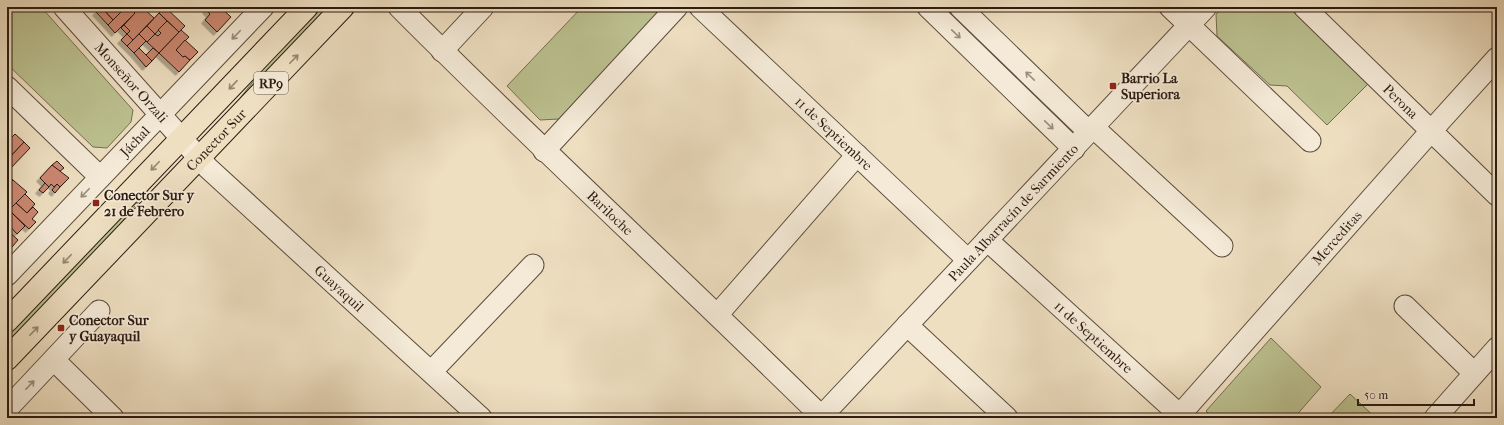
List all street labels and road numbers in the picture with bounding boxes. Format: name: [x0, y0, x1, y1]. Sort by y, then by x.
street label: Monseñor Orzali: [91, 39, 172, 126]
road number: RP9: [254, 72, 288, 94]
street label: Perona: [1380, 80, 1422, 123]
street label: 11 de Septiembre: [792, 93, 876, 174]
street label: Conector Sur: [183, 105, 250, 175]
street label: Jáchal: [116, 122, 153, 161]
street label: Paula Albarracín de Sarmiento: [944, 140, 1082, 285]
street label: Bariloche: [584, 187, 637, 239]
street label: Merceditas: [1308, 207, 1365, 268]
street label: Guayaquil: [311, 261, 368, 315]
street label: 11 de Septiembre: [1051, 297, 1136, 377]

